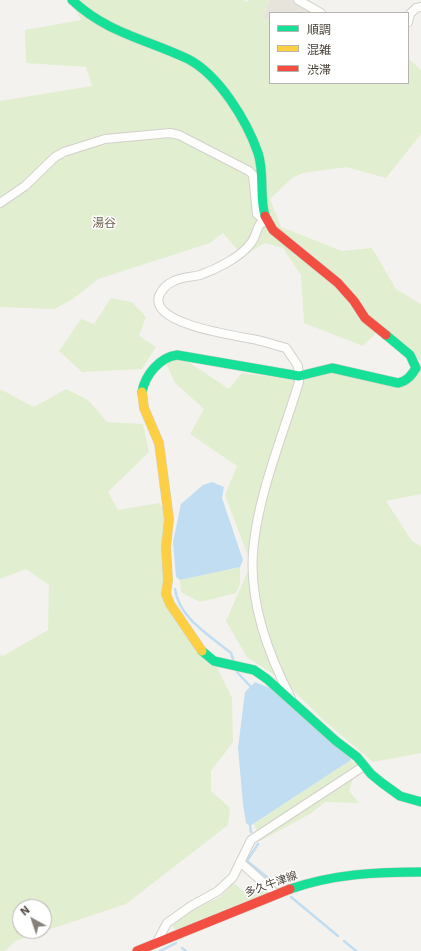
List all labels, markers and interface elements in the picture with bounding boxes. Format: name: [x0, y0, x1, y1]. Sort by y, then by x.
legend: [269, 12, 409, 84]
text: 順調: [307, 22, 331, 36]
text: 混雑: [307, 42, 331, 56]
text: 渋滞: [307, 62, 331, 76]
district label: 湯谷: [92, 216, 116, 230]
street label: 多久牛津線: [243, 868, 299, 900]
north arrow: [12, 899, 52, 939]
text: N: [17, 903, 32, 918]

